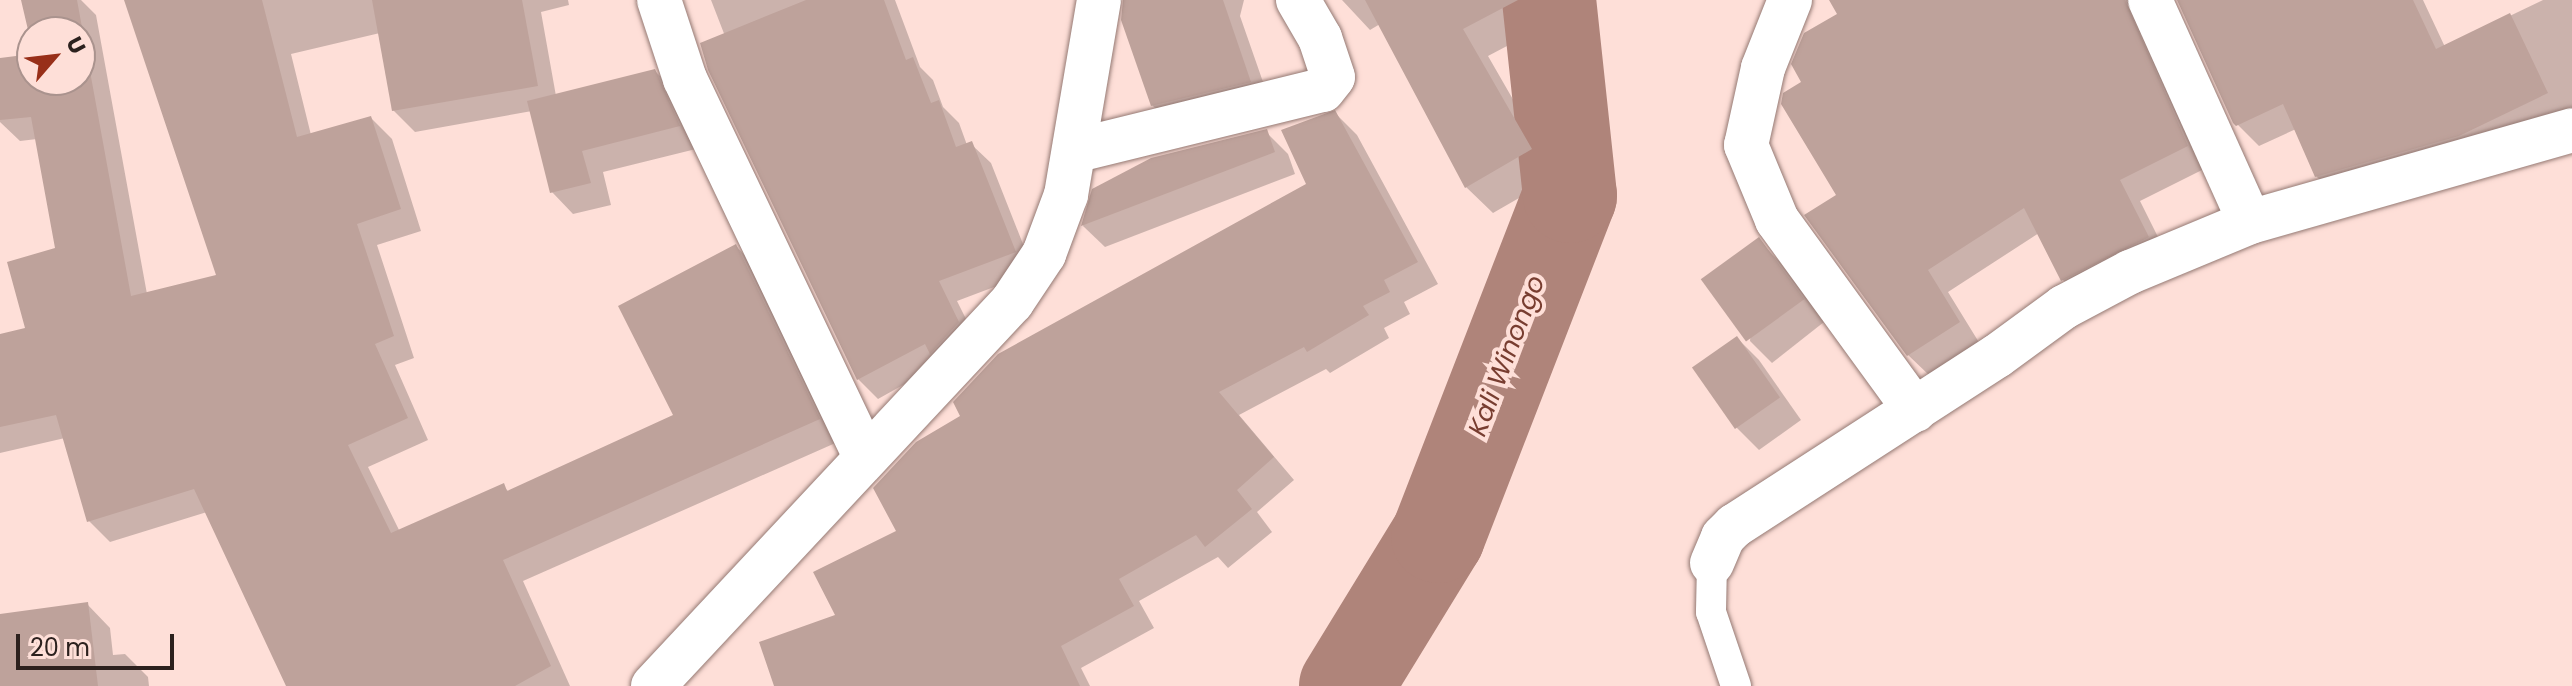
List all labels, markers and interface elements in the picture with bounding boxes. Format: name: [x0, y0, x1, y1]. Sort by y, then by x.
north arrow: [16, 16, 96, 96]
text: U: [59, 31, 93, 60]
water label: Kali Winongo: [1462, 271, 1552, 441]
scale bar: [20, 618, 178, 668]
text: 20 m: [30, 631, 90, 664]

